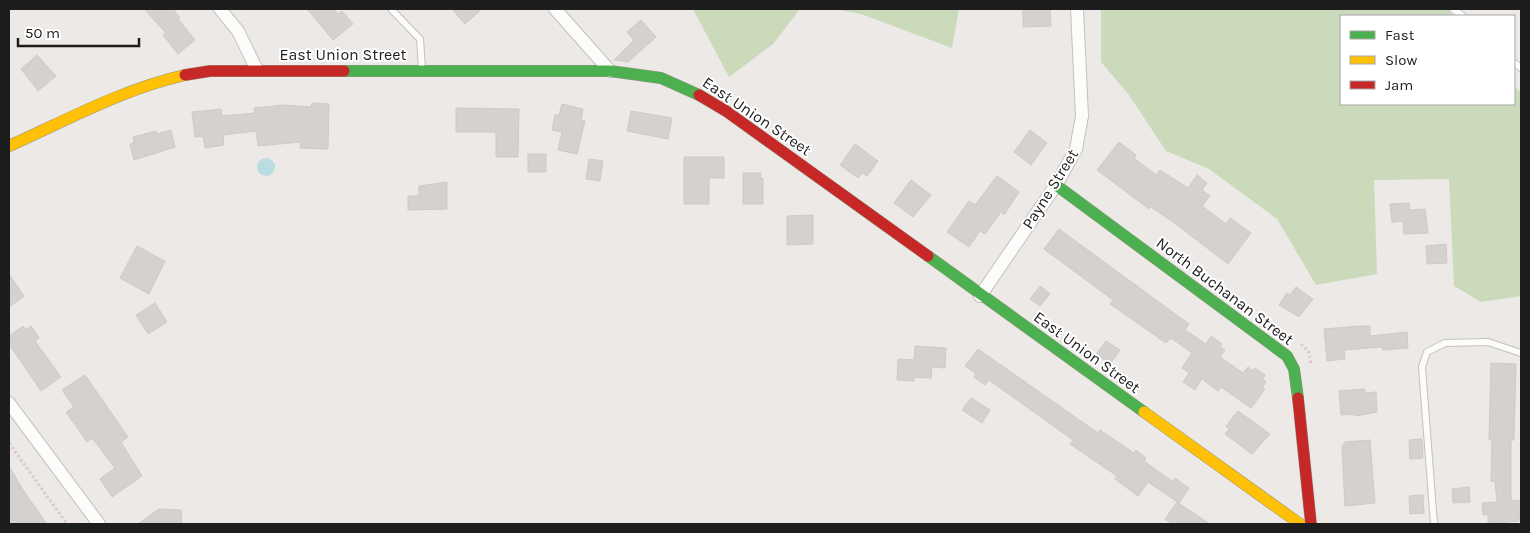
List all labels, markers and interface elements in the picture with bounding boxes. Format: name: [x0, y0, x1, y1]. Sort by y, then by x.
scale bar: [18, 15, 139, 47]
legend: [1340, 15, 1515, 105]
text: 50 m: [25, 24, 60, 42]
text: Fast: [1385, 26, 1415, 44]
street label: East Union Street: [279, 45, 407, 64]
text: Slow: [1385, 51, 1417, 69]
street label: East Union Street: [699, 73, 815, 159]
text: Jam: [1385, 76, 1413, 94]
street label: Payne Street: [1018, 146, 1082, 232]
street label: North Buchanan Street: [1153, 233, 1297, 349]
street label: East Union Street: [1030, 307, 1144, 397]

